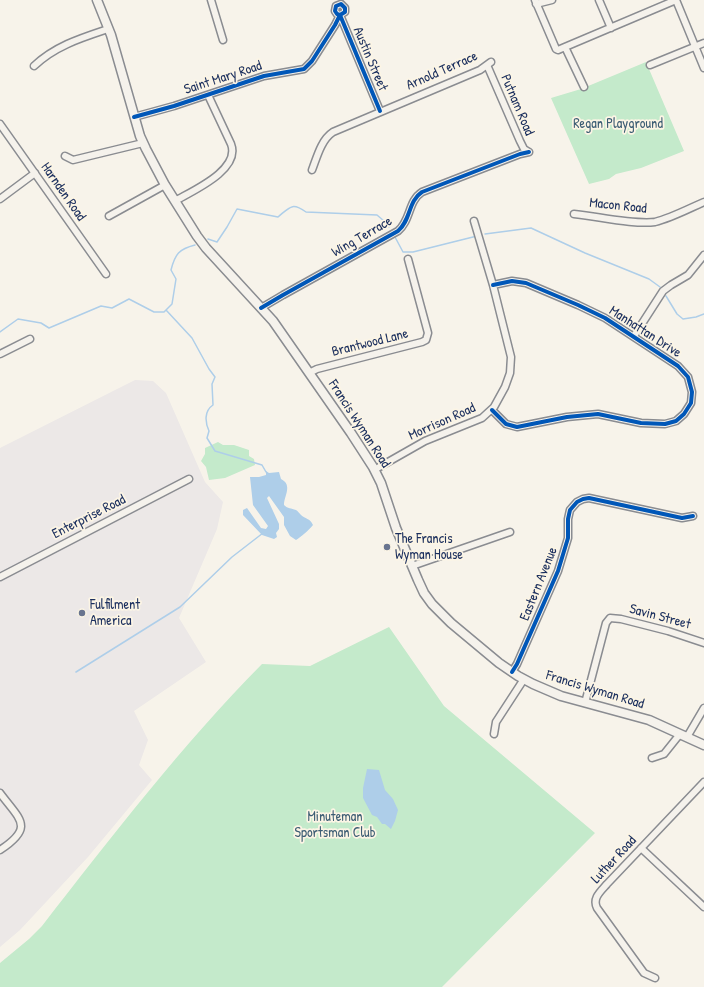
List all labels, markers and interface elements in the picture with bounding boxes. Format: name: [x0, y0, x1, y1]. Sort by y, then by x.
street label: Austin Street: [349, 24, 391, 94]
street label: Arnold Terrace: [404, 48, 480, 94]
street label: Saint Mary Road: [182, 58, 264, 98]
street label: Putnam Road: [497, 72, 537, 138]
park label: Regan Playground: [573, 116, 663, 132]
street label: Harnden Road: [37, 160, 89, 224]
street label: Macon Road: [589, 195, 647, 217]
street label: Wing Terrace: [329, 213, 395, 261]
street label: Manhattan Drive: [606, 302, 684, 362]
street label: Brantwood Lane: [330, 325, 410, 361]
street label: Francis Wyman Road: [324, 377, 394, 471]
street label: Morrison Road: [406, 400, 478, 444]
street label: Enterprise Road: [50, 491, 128, 543]
place label: The Francis Wyman House: [395, 531, 463, 564]
marker: The Francis Wyman House: [382, 542, 392, 552]
street label: Eastern Avenue: [517, 545, 561, 623]
place label: Fulfilment America: [90, 597, 140, 630]
street label: Savin Street: [628, 601, 692, 633]
marker: Fulfilment America: [77, 608, 87, 618]
street label: Francis Wyman Road: [544, 667, 646, 713]
park label: Minuteman Sportsman Club: [295, 809, 375, 842]
street label: Luther Road: [588, 833, 640, 887]

